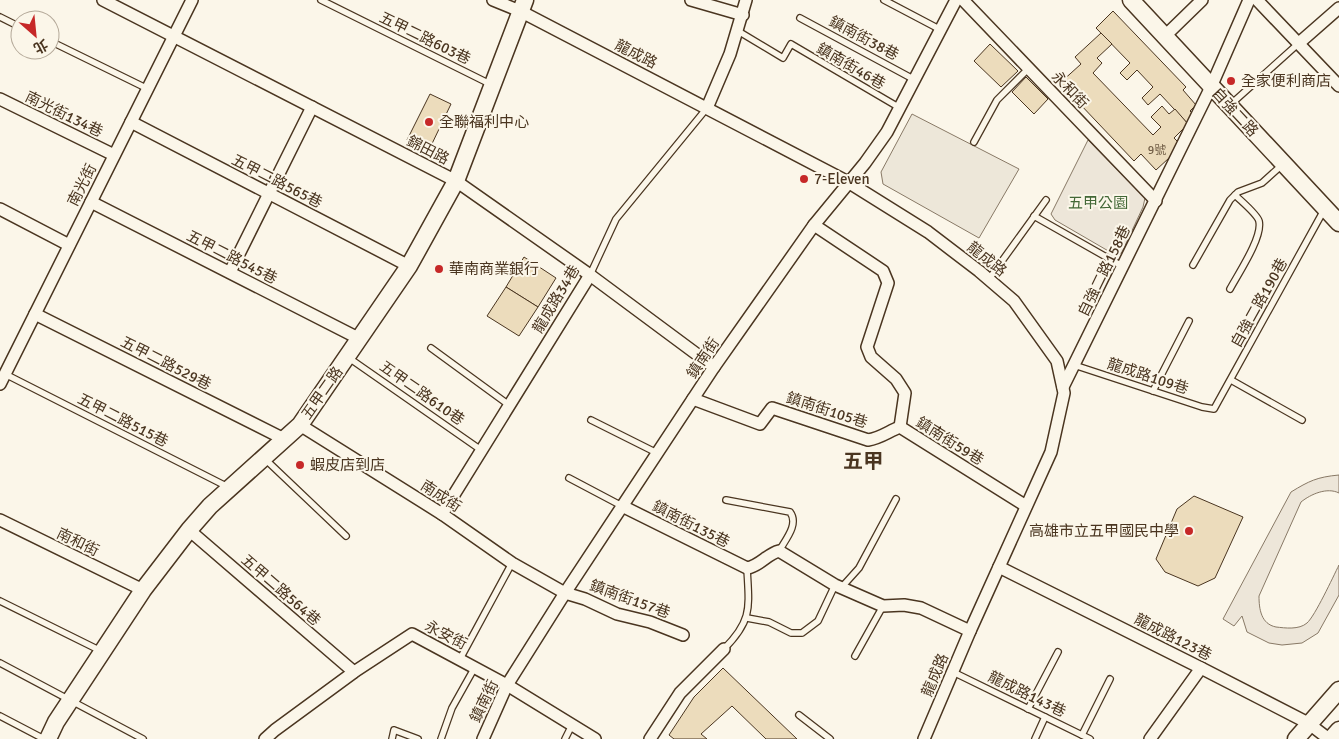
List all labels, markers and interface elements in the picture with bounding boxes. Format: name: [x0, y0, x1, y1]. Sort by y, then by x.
street label: 五甲二路603巷: [376, 8, 474, 68]
north arrow: [10, 10, 60, 60]
street label: 鎮南街38巷: [826, 12, 902, 64]
text: 北: [31, 35, 51, 57]
street label: 龍成路: [612, 36, 660, 72]
street label: 鎮南街46巷: [814, 39, 888, 93]
street label: 永和街: [1048, 68, 1092, 112]
place label: 全家便利商店: [1241, 72, 1331, 90]
marker: 全家便利商店: [1225, 75, 1237, 87]
street label: 自強二路: [1208, 84, 1262, 140]
street label: 南光街134巷: [22, 87, 106, 141]
place label: 全聯福利中心: [439, 113, 529, 131]
marker: 全聯福利中心: [423, 116, 435, 128]
street label: 錦田路: [404, 132, 452, 168]
house number: 9號: [1148, 143, 1166, 158]
street label: 五甲二路565巷: [229, 150, 325, 212]
street label: 南光街: [64, 161, 100, 209]
place label: 7-Eleven: [814, 170, 870, 188]
marker: 7-Eleven: [798, 173, 810, 185]
park label: 五甲公園: [1068, 194, 1128, 212]
street label: 自強二路158巷: [1074, 222, 1134, 320]
street label: 五甲二路545巷: [184, 226, 280, 288]
street label: 龍成路: [964, 238, 1010, 280]
street label: 自強二路190巷: [1227, 255, 1291, 351]
place label: 華南商業銀行: [449, 260, 539, 278]
street label: 龍成路34巷: [529, 262, 583, 336]
marker: 華南商業銀行: [433, 263, 445, 275]
street label: 五甲二路529巷: [118, 332, 214, 394]
street label: 鎮南街: [683, 334, 723, 382]
street label: 龍成路109巷: [1105, 354, 1191, 398]
street label: 五甲二路610巷: [376, 357, 468, 429]
street label: 五甲二路: [297, 363, 347, 423]
street label: 鎮南街105巷: [784, 388, 870, 432]
street label: 五甲二路515巷: [75, 389, 171, 451]
street label: 鎮南街59巷: [913, 413, 987, 469]
district label: 五甲: [843, 449, 883, 474]
place label: 蝦皮店到店: [310, 456, 385, 474]
marker: 蝦皮店到店: [294, 459, 306, 471]
street label: 南成街: [417, 476, 465, 516]
street label: 鎮南街135巷: [649, 497, 733, 551]
place label: 高雄市立五甲國民中學: [1029, 522, 1179, 540]
street label: 南和街: [54, 524, 102, 560]
marker: 高雄市立五甲國民中學: [1183, 525, 1195, 537]
street label: 五甲二路564巷: [238, 551, 324, 629]
street label: 鎮南街157巷: [587, 576, 673, 622]
street label: 龍成路123巷: [1131, 610, 1215, 664]
street label: 永安街: [422, 617, 470, 653]
street label: 龍成路: [918, 651, 952, 699]
street label: 龍成路143巷: [985, 667, 1069, 721]
street label: 鎮南街: [466, 677, 502, 725]

